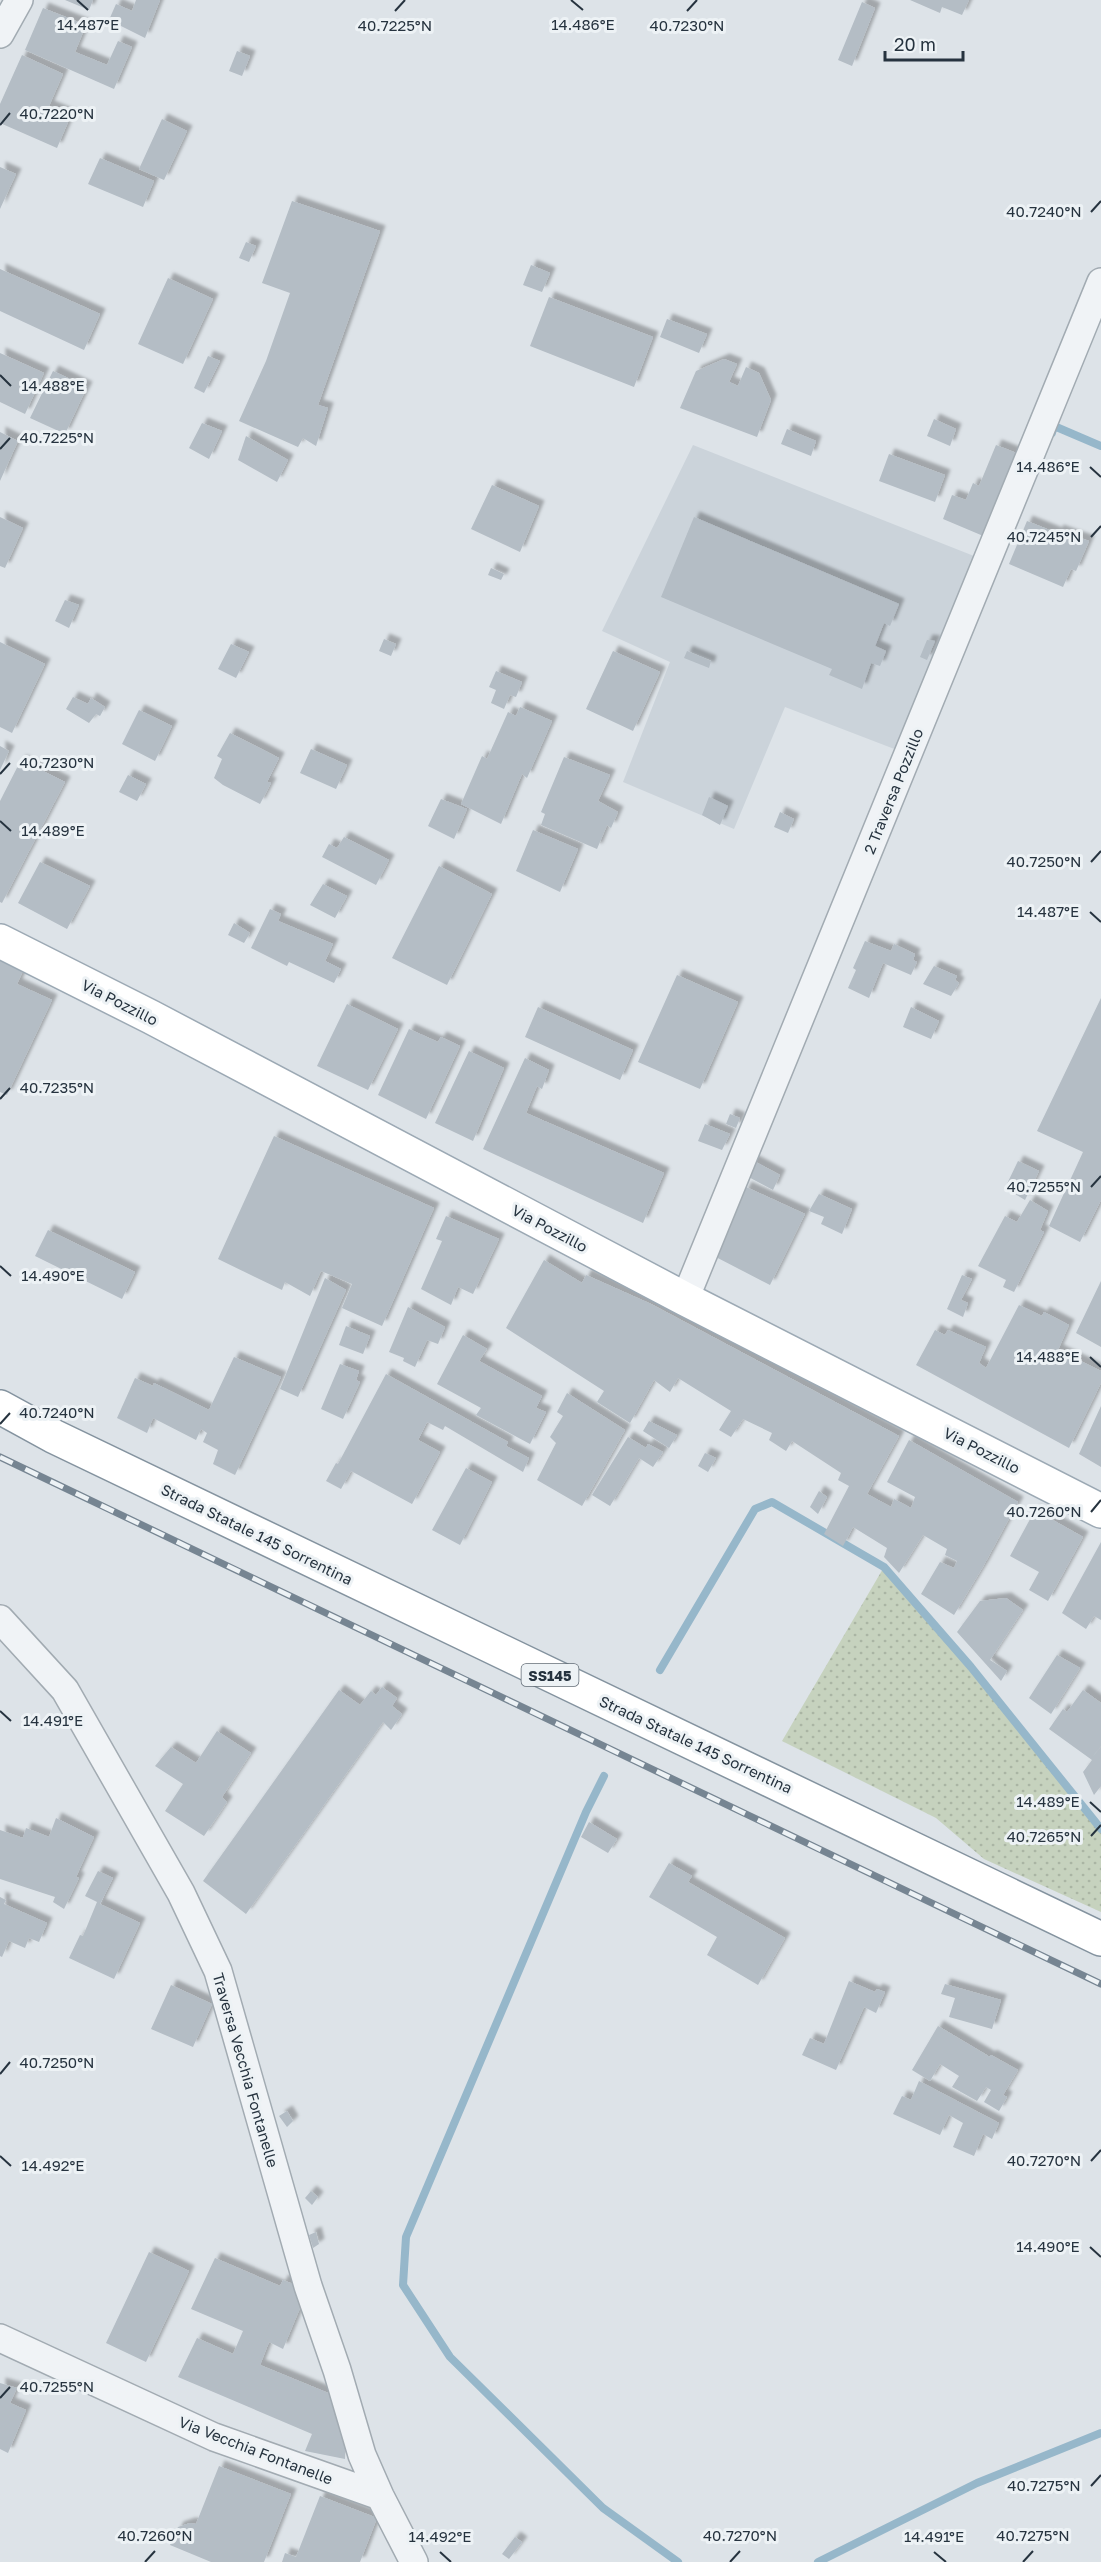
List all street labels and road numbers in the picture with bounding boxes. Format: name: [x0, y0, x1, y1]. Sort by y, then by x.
street label: 2 Traversa Pozzillo: [860, 726, 926, 856]
street label: Via Pozzillo: [79, 975, 161, 1029]
street label: Via Pozzillo: [509, 1201, 591, 1255]
street label: Via Pozzillo: [941, 1423, 1023, 1477]
street label: Strada Statale 145 Sorrentina: [158, 1480, 356, 1588]
road number: SS145: [522, 1664, 578, 1686]
street label: Strada Statale 145 Sorrentina: [597, 1691, 795, 1797]
street label: Traversa Vecchia Fontanelle: [210, 1971, 283, 2170]
street label: Via Vecchia Fontanelle: [177, 2412, 336, 2488]

